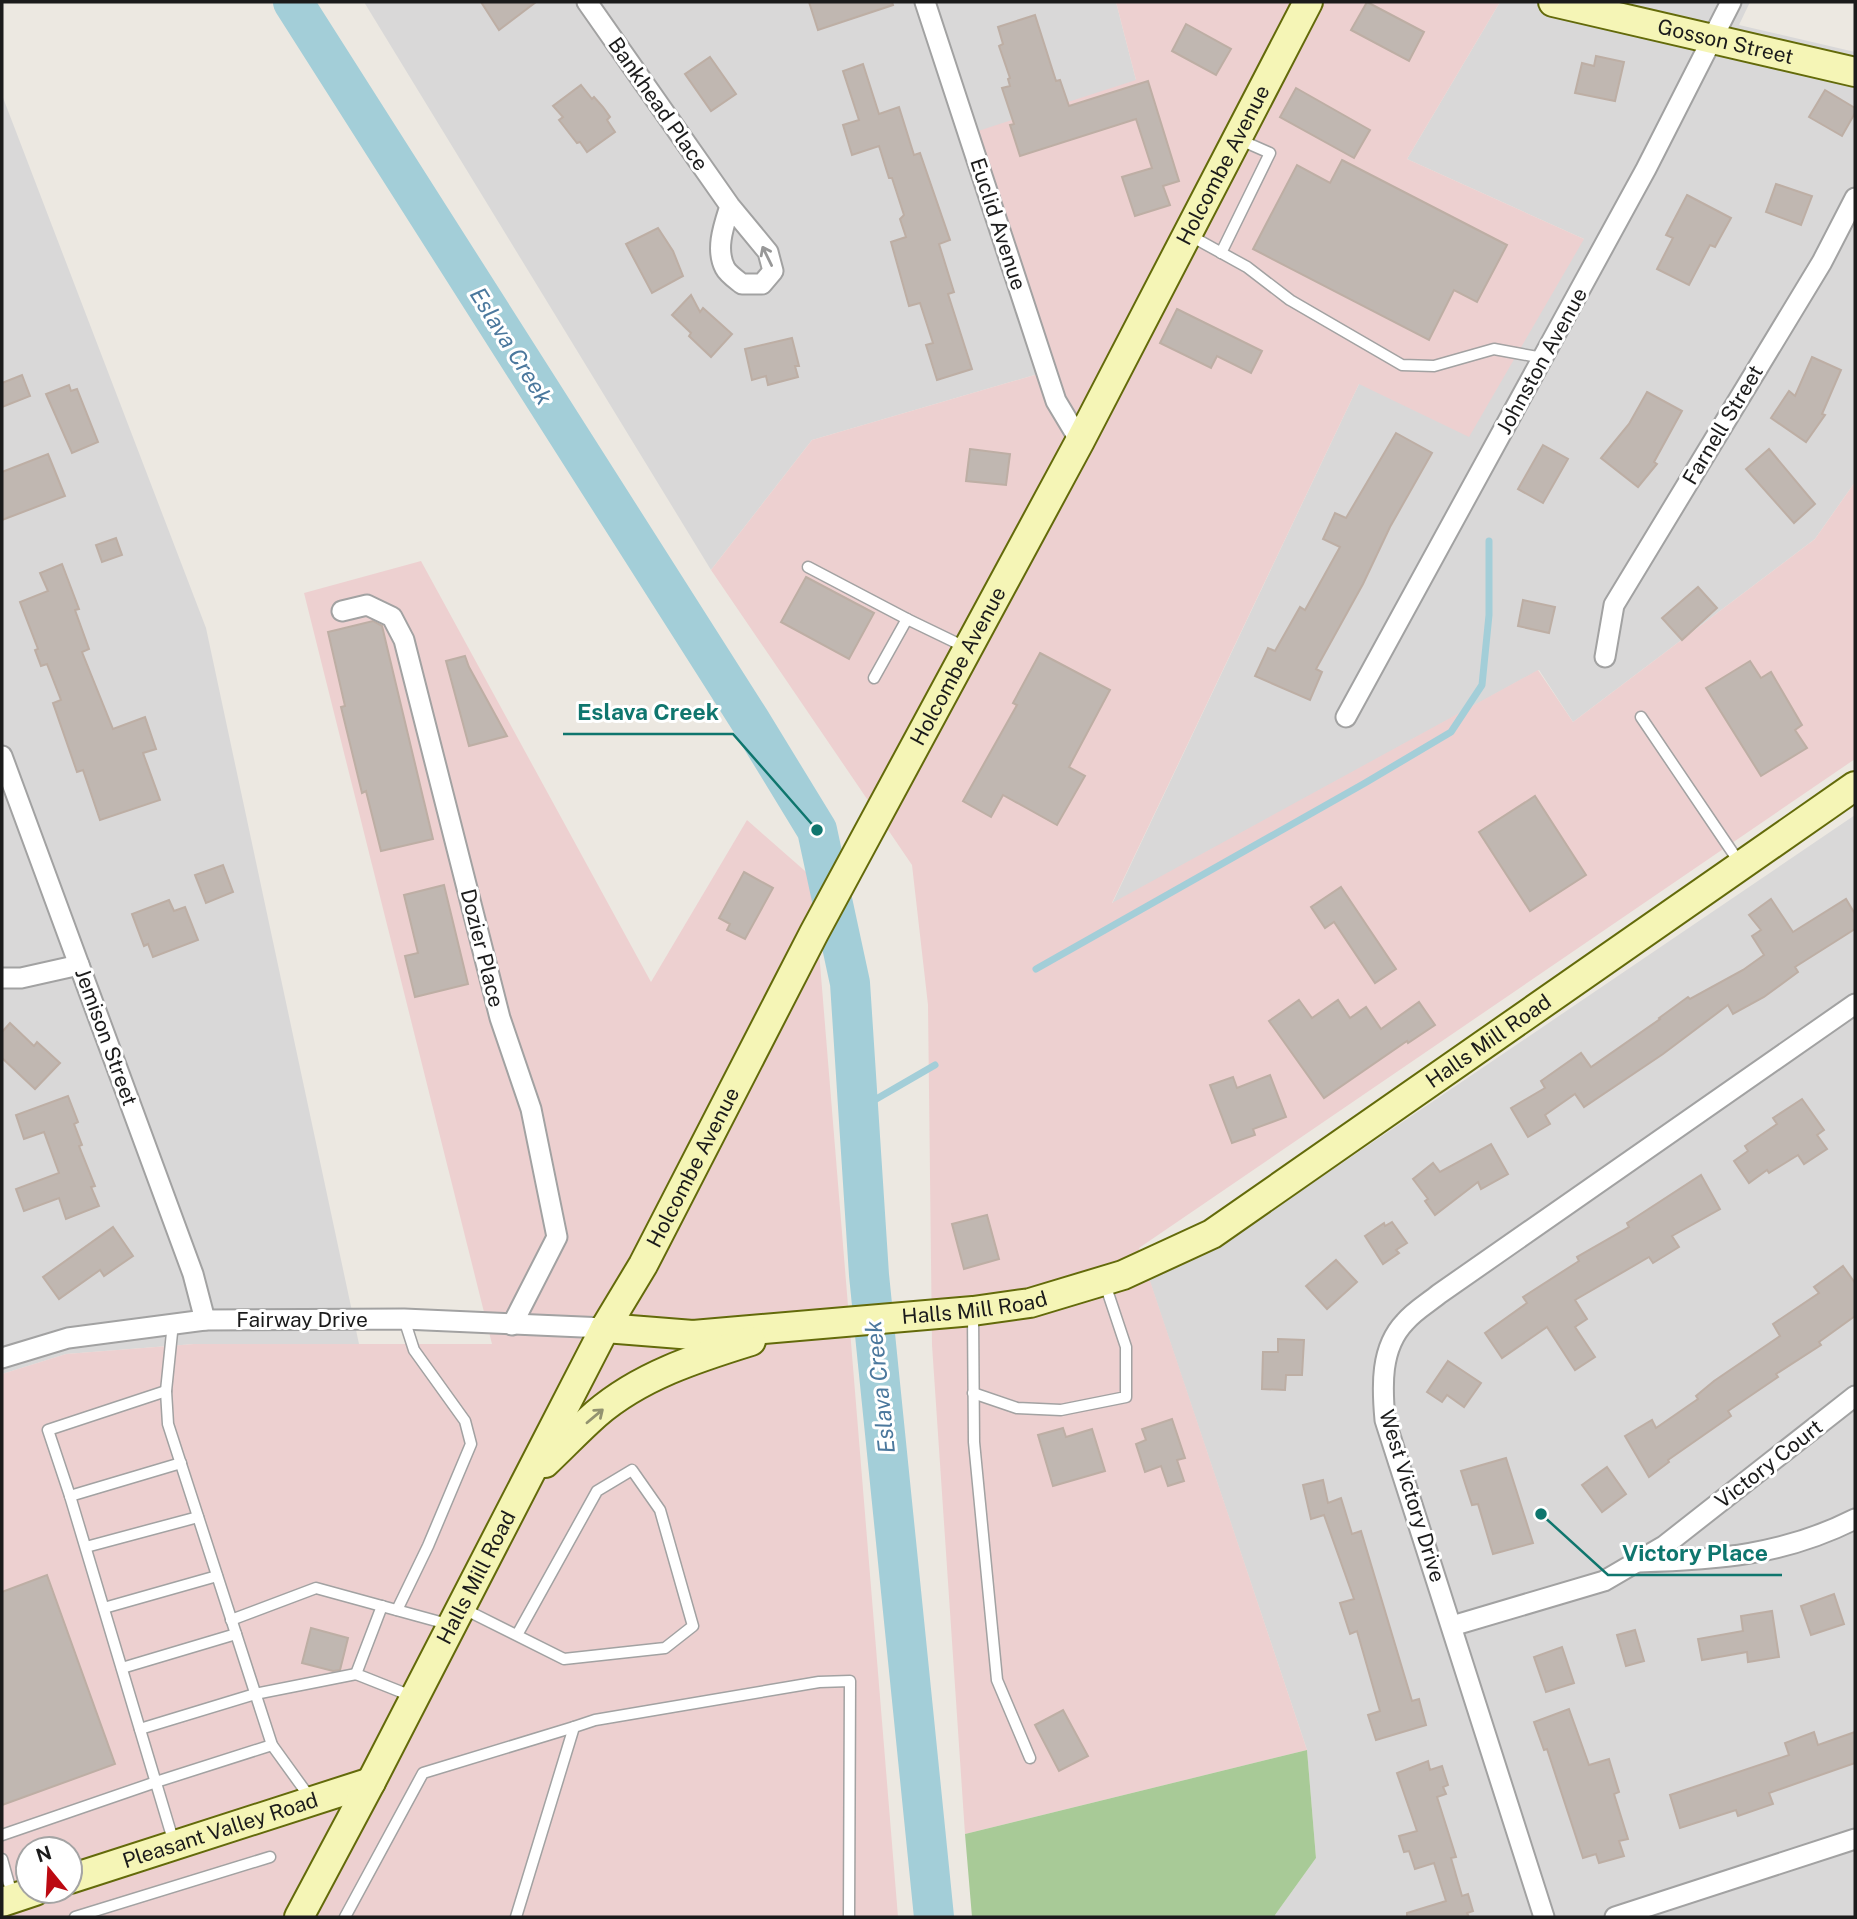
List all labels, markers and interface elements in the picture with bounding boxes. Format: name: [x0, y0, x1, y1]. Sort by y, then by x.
street label: Gosson Street: [1655, 14, 1796, 69]
street label: Bankhead Place: [603, 32, 714, 175]
street label: Holcombe Avenue: [1171, 81, 1275, 249]
street label: Euclid Avenue: [965, 155, 1032, 293]
one-way arrow: [760, 245, 773, 266]
water label: Eslava Creek: [465, 282, 558, 410]
street label: Johnston Avenue: [1491, 283, 1592, 438]
street label: Farnell Street: [1677, 360, 1768, 489]
street label: Holcombe Avenue: [905, 582, 1011, 750]
callout: Eslava Creek: [563, 690, 733, 734]
text: Eslava Creek: [577, 698, 719, 725]
street label: Dozier Place: [456, 886, 509, 1010]
street label: Jemison Street: [70, 965, 143, 1109]
street label: Halls Mill Road: [1421, 989, 1556, 1093]
street label: Holcombe Avenue: [641, 1083, 744, 1252]
street label: Halls Mill Road: [900, 1286, 1050, 1329]
street label: Fairway Drive: [236, 1307, 368, 1332]
water label: Eslava Creek: [859, 1319, 900, 1455]
street label: West Victory Drive: [1374, 1407, 1451, 1585]
one-way arrow: [586, 1408, 604, 1424]
street label: Victory Court: [1710, 1414, 1827, 1513]
street label: Halls Mill Road: [431, 1506, 521, 1648]
callout: Victory Place: [1608, 1531, 1782, 1575]
text: Victory Place: [1622, 1539, 1768, 1566]
street label: Pleasant Valley Road: [119, 1787, 321, 1873]
north arrow: [14, 1835, 84, 1905]
text: N: [33, 1841, 54, 1867]

